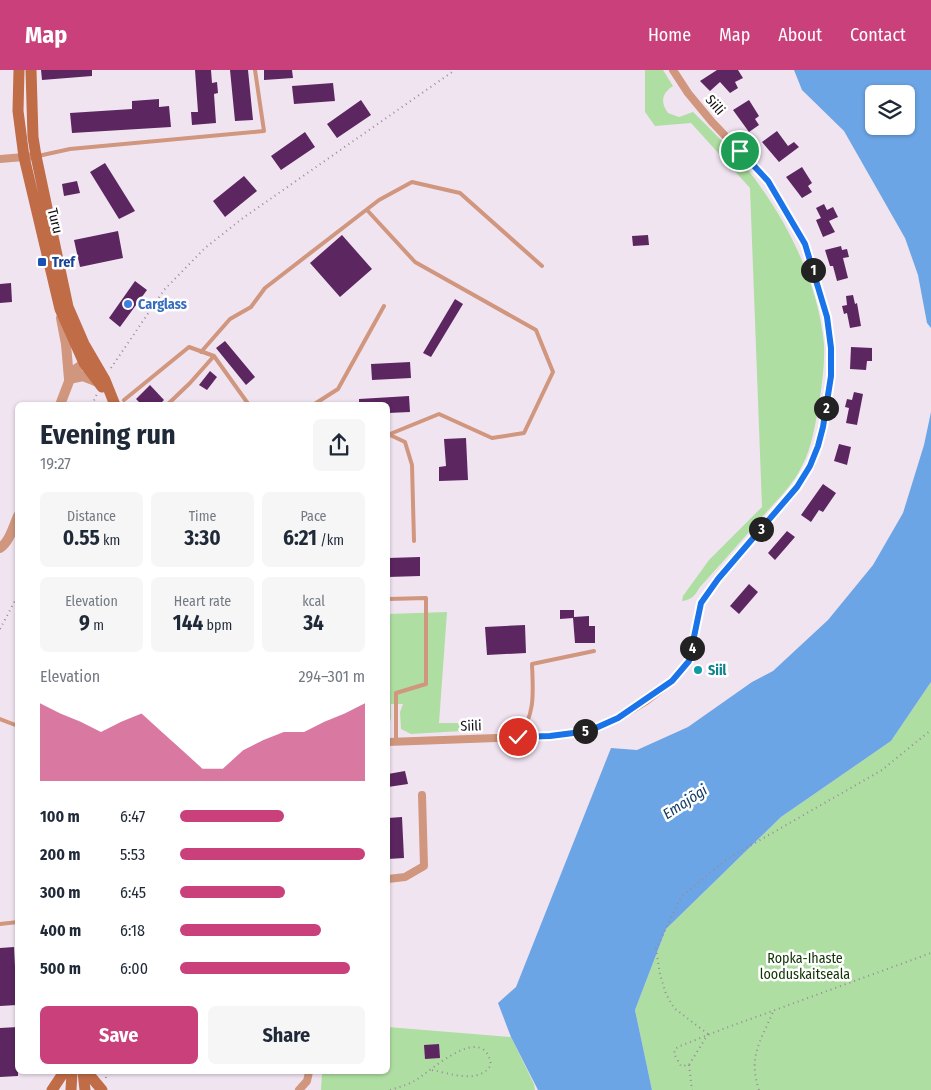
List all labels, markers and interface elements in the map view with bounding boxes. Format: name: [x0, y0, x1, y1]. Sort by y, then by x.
text: Map: [25, 21, 67, 49]
text: Home: [648, 24, 691, 46]
text: Map: [719, 24, 750, 46]
text: About: [778, 24, 822, 46]
text: Contact: [850, 24, 906, 46]
map controls: [865, 85, 915, 135]
button: layers: [865, 85, 915, 135]
street label: Siili: [702, 91, 728, 119]
pin: [719, 130, 761, 172]
icon: arrive: [726, 137, 754, 165]
street label: Turu: [44, 207, 66, 235]
place label: Tref: [52, 254, 76, 271]
marker: Tref: [36, 256, 48, 268]
pin: 1: [800, 258, 826, 282]
text: 1: [811, 262, 816, 279]
place label: Carglass: [138, 296, 187, 313]
marker: Carglass: [122, 298, 134, 310]
pin: 2: [814, 396, 838, 420]
text: 2: [823, 400, 830, 417]
text: Evening run: [40, 418, 176, 451]
button: share: [313, 419, 365, 471]
text: 19:27: [40, 454, 71, 473]
text: Distance: [67, 508, 116, 525]
text: Time: [189, 508, 216, 525]
text: Pace: [300, 508, 327, 525]
pin: 3: [748, 516, 774, 542]
text: 3: [758, 521, 765, 538]
text: 0.55: [63, 525, 100, 551]
text: 3:30: [184, 525, 221, 551]
text: 6:21: [283, 525, 317, 551]
text: km: [100, 532, 120, 549]
text: /km: [317, 532, 344, 549]
text: Elevation: [65, 593, 118, 610]
text: Heart rate: [174, 593, 231, 610]
text: kcal: [302, 593, 325, 610]
text: 9: [79, 610, 90, 636]
text: 144: [173, 610, 203, 636]
text: 34: [303, 610, 324, 636]
text: m: [90, 617, 104, 634]
text: bpm: [203, 617, 232, 634]
pin: 4: [680, 636, 704, 660]
text: 4: [689, 640, 696, 657]
place label: Siil: [708, 662, 727, 679]
marker: Siil: [692, 664, 704, 676]
text: Elevation: [40, 667, 100, 686]
text: 294–301 m: [299, 667, 365, 686]
pin: [497, 716, 539, 758]
street label: Siili: [460, 717, 482, 735]
pin: 5: [572, 718, 598, 744]
icon: check: [504, 723, 532, 751]
text: 5: [582, 723, 589, 740]
water label: Emajõgi: [659, 781, 711, 823]
text: 100 m: [40, 807, 80, 826]
text: 6:47: [120, 807, 145, 826]
text: 200 m: [40, 845, 80, 864]
text: 5:53: [120, 845, 145, 864]
text: 300 m: [40, 883, 81, 902]
text: 6:45: [120, 883, 146, 902]
text: 400 m: [40, 921, 81, 940]
text: 6:18: [120, 921, 145, 940]
park label: Ropka-Ihaste looduskaitseala: [760, 950, 850, 983]
text: 500 m: [40, 959, 81, 978]
text: 6:00: [120, 959, 148, 978]
button: Save: [40, 1006, 198, 1064]
button: Share: [208, 1006, 365, 1064]

